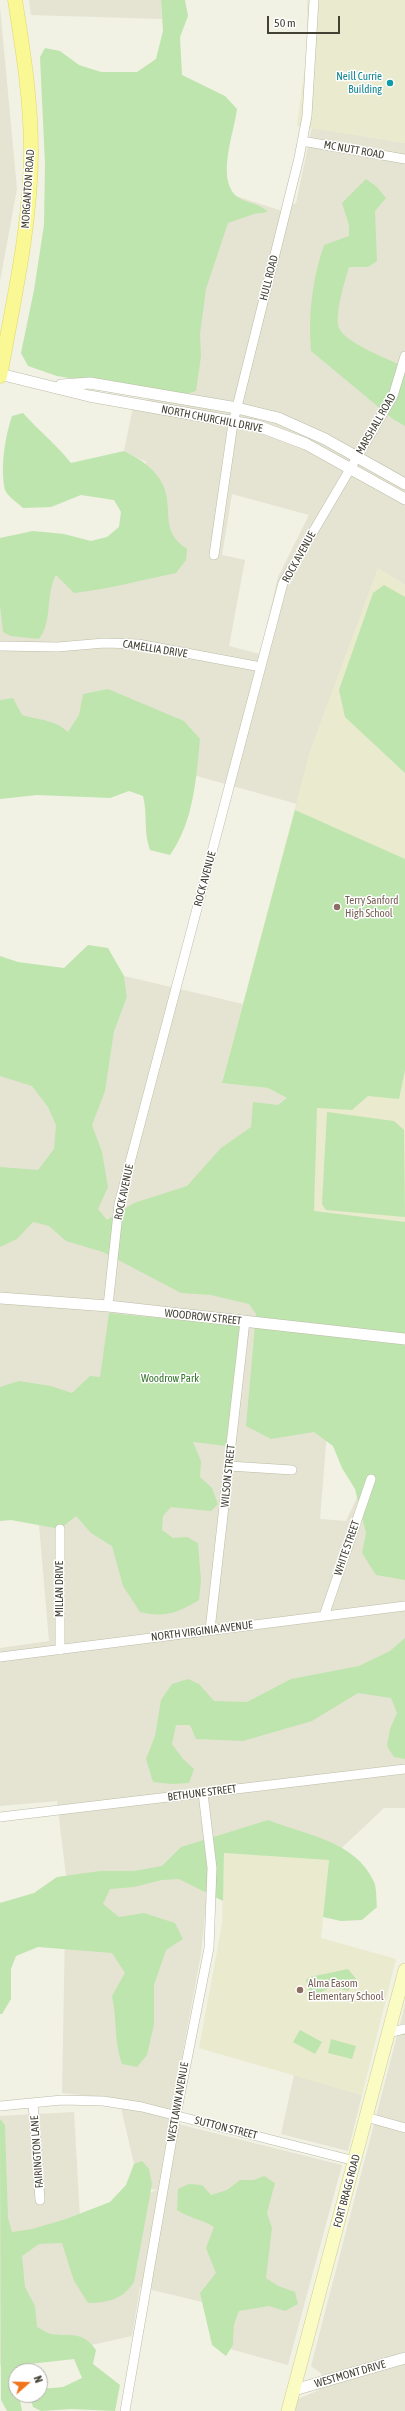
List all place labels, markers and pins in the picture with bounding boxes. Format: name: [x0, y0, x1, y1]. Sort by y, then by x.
place label: Neill Currie Building: [336, 70, 382, 96]
marker: Neill Currie Building: [385, 78, 395, 88]
place label: Terry Sanford High School: [345, 894, 398, 920]
marker: Terry Sanford High School: [332, 902, 342, 912]
place label: Alma Easom Elementary School: [308, 1977, 384, 2003]
marker: Alma Easom Elementary School: [295, 1985, 305, 1995]

